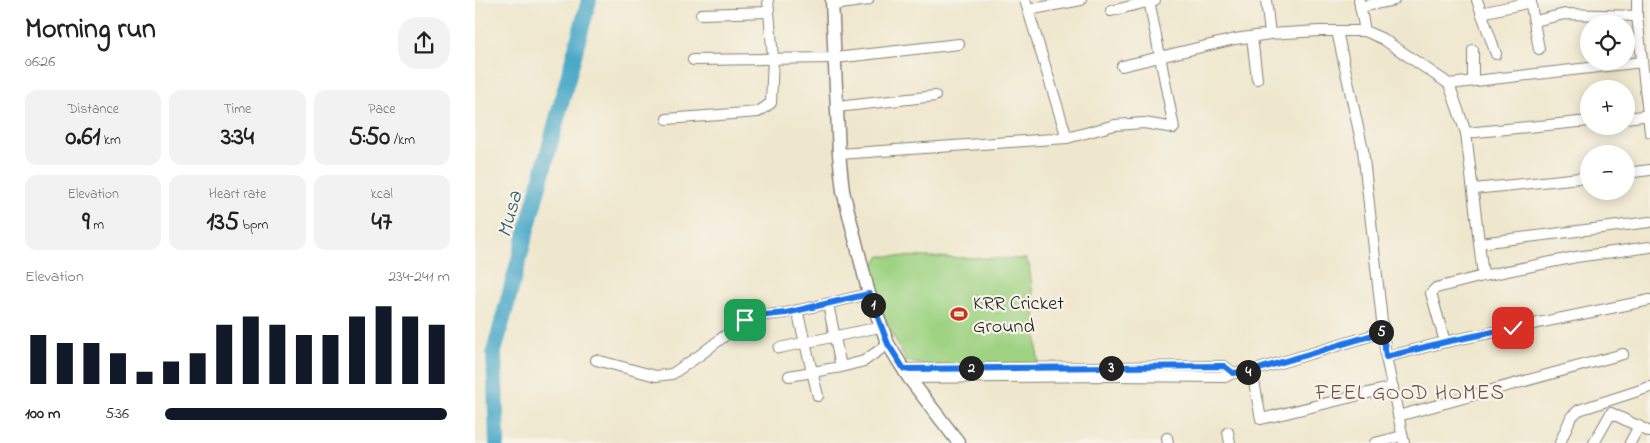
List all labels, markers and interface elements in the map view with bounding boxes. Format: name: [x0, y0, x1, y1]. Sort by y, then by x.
text: Morning run: [25, 10, 156, 51]
map controls: [1580, 15, 1635, 200]
button: locate: [1580, 15, 1635, 70]
button: share: [398, 17, 450, 69]
text: 06:26: [25, 50, 55, 74]
button: +: [1580, 80, 1635, 135]
text: Distance: [67, 99, 119, 120]
text: Time: [224, 99, 251, 120]
text: Pace: [368, 99, 395, 120]
text: 0.61: [65, 120, 100, 156]
text: 3:34: [221, 120, 254, 156]
text: 5:50: [349, 120, 390, 156]
text: km: [100, 130, 121, 151]
text: /km: [390, 130, 415, 151]
button: −: [1580, 145, 1635, 200]
text: Elevation: [67, 184, 119, 205]
text: Heart rate: [209, 184, 266, 205]
text: kcal: [371, 184, 393, 205]
water label: Musa: [490, 187, 532, 241]
text: 9: [82, 205, 90, 241]
text: 135: [207, 205, 239, 241]
text: 47: [372, 205, 392, 241]
text: m: [90, 215, 104, 236]
text: bpm: [239, 215, 268, 236]
text: Elevation: [25, 265, 84, 289]
text: 234–241 m: [388, 265, 450, 289]
place label: KRR Cricket Ground: [973, 290, 1064, 342]
pin: 1: [861, 292, 885, 318]
text: 1: [871, 295, 876, 316]
pin: [724, 299, 766, 341]
sports icon: KRR Cricket Ground: [949, 304, 969, 324]
icon: arrive: [731, 306, 759, 334]
pin: [1492, 307, 1534, 349]
icon: check: [1499, 314, 1527, 342]
pin: 5: [1369, 320, 1393, 344]
text: 5: [1377, 322, 1386, 343]
pin: 2: [959, 356, 983, 380]
pin: 3: [1099, 356, 1123, 380]
text: 2: [968, 358, 975, 379]
text: 3: [1109, 358, 1114, 379]
pin: 4: [1235, 360, 1261, 384]
text: 4: [1246, 362, 1251, 383]
district label: FEEL GOOD HOMES: [1314, 379, 1505, 409]
text: 100 m: [25, 402, 60, 426]
text: 5:36: [105, 402, 129, 426]

